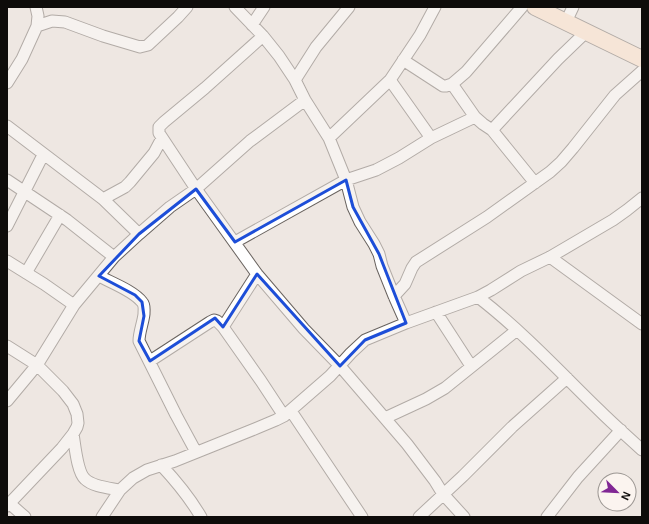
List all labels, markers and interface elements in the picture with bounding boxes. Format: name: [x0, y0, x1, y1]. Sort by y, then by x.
north arrow: [597, 472, 637, 512]
text: N: [619, 490, 633, 502]

